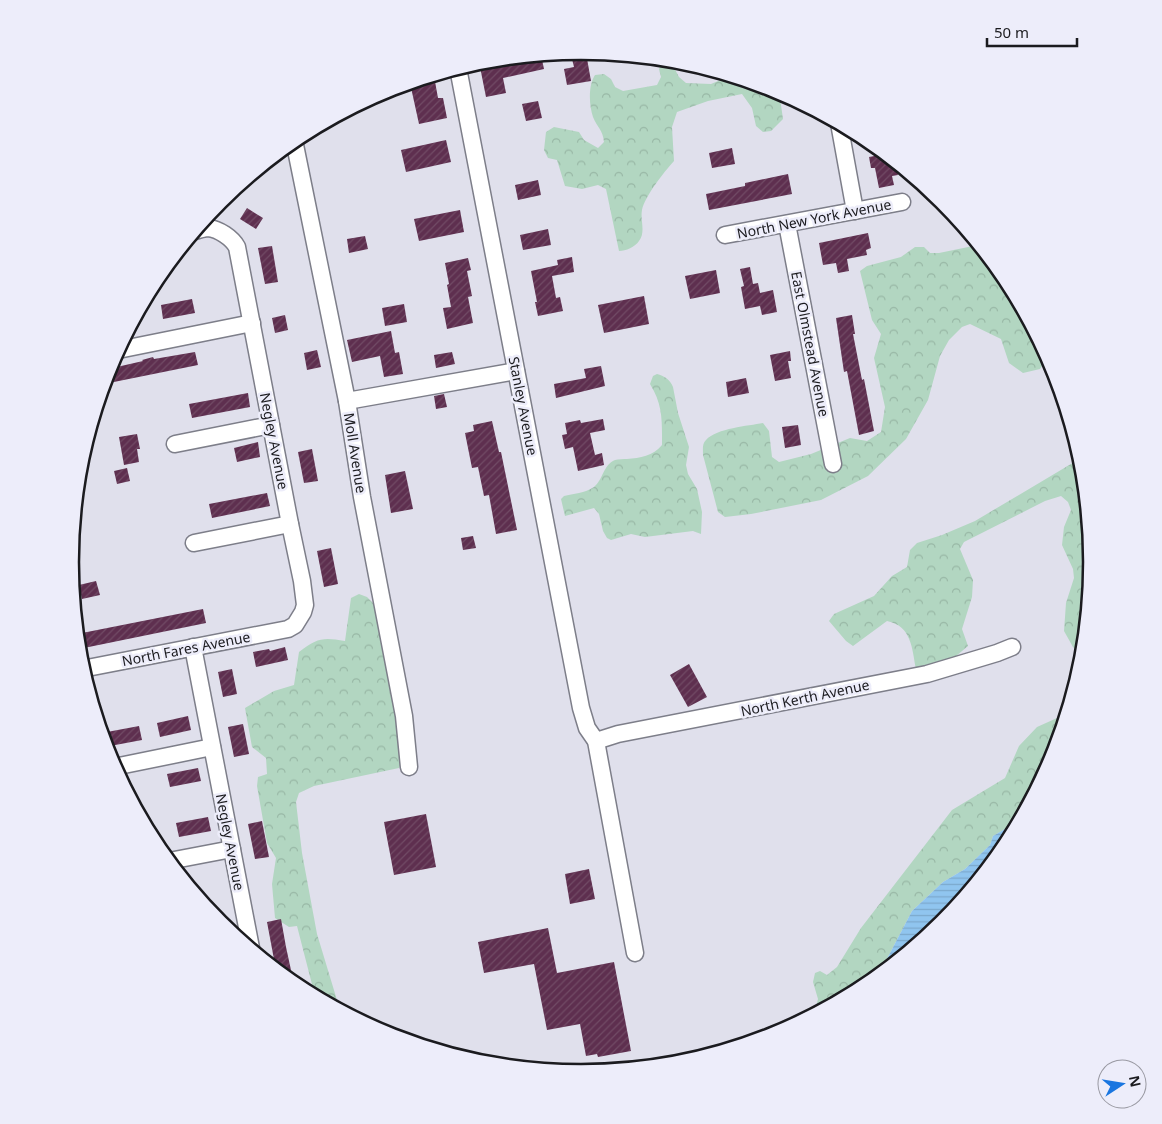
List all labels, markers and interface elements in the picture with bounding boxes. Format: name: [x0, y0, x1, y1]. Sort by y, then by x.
scale bar: [987, 15, 1077, 47]
text: 50 m: [994, 22, 1029, 42]
street label: North New York Avenue: [735, 194, 893, 243]
street label: East Olmstead Avenue: [787, 270, 834, 418]
street label: Stanley Avenue: [505, 355, 542, 457]
street label: Negley Avenue: [256, 391, 293, 491]
street label: Moll Avenue: [340, 411, 371, 495]
street label: North Fares Avenue: [120, 627, 252, 670]
street label: North Kerth Avenue: [739, 675, 871, 720]
street label: Negley Avenue: [212, 792, 249, 892]
north arrow: [1097, 1059, 1147, 1109]
text: N: [1125, 1074, 1146, 1089]

